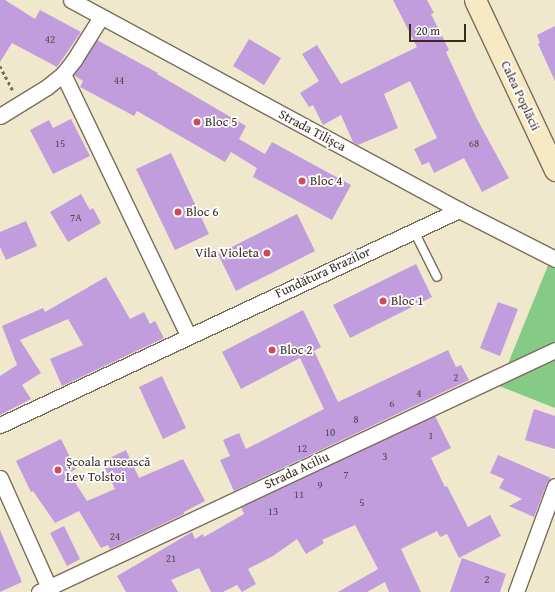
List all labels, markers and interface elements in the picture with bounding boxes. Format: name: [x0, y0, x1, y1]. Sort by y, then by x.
scale bar: [411, 16, 468, 42]
text: 20 m: [416, 22, 440, 39]
house number: 42: [45, 32, 55, 46]
street label: Calea Poplăcii: [497, 59, 543, 133]
house number: 44: [114, 73, 124, 87]
street label: Strada Tilișca: [276, 107, 348, 155]
place label: Bloc 5: [205, 114, 238, 130]
marker: Bloc 5: [192, 117, 202, 127]
house number: 15: [55, 136, 65, 150]
house number: 68: [469, 136, 479, 150]
place label: Bloc 4: [310, 173, 343, 189]
marker: Bloc 4: [297, 176, 307, 186]
place label: Bloc 6: [186, 204, 219, 220]
marker: Bloc 6: [173, 207, 183, 217]
house number: 7A: [70, 210, 82, 224]
street label: Fundătura Brazilor: [273, 244, 373, 302]
place label: Vila Violeta: [195, 245, 259, 261]
marker: Vila Violeta: [262, 248, 272, 258]
place label: Bloc 1: [391, 293, 424, 309]
marker: Bloc 1: [378, 296, 388, 306]
place label: Bloc 2: [280, 342, 313, 358]
marker: Bloc 2: [267, 345, 277, 355]
house number: 2: [453, 370, 459, 384]
house number: 4: [416, 386, 422, 400]
house number: 6: [389, 396, 395, 410]
house number: 8: [353, 412, 359, 426]
house number: 10: [325, 425, 335, 439]
house number: 1: [428, 428, 434, 442]
house number: 12: [297, 441, 307, 455]
street label: Strada Aciliu: [262, 449, 332, 493]
house number: 3: [382, 449, 388, 463]
place label: Școala rusească Lev Tolstoi: [66, 455, 150, 486]
marker: Școala rusească Lev Tolstoi: [53, 465, 63, 475]
house number: 7: [343, 467, 349, 481]
house number: 9: [317, 478, 323, 492]
house number: 11: [294, 487, 304, 501]
house number: 5: [359, 495, 365, 509]
house number: 13: [268, 504, 278, 518]
house number: 24: [110, 529, 120, 543]
house number: 21: [166, 551, 176, 565]
house number: 2: [484, 572, 490, 586]

